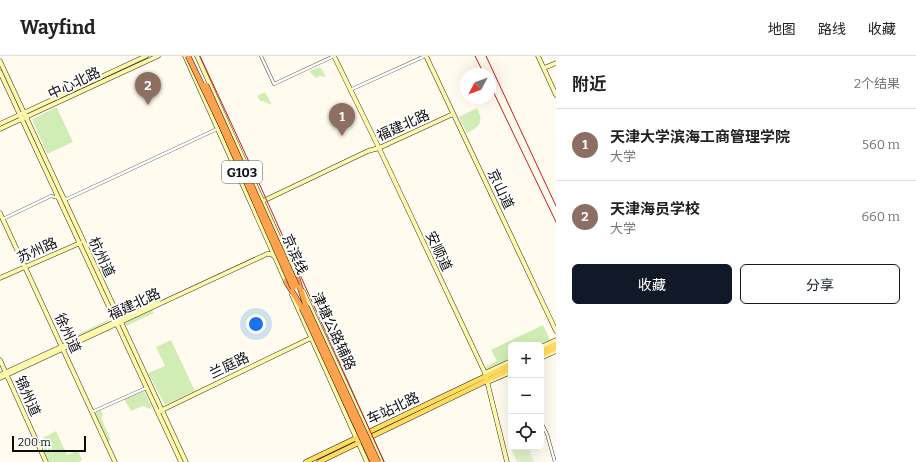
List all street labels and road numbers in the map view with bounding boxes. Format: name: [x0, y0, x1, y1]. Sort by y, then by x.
street label: 中心北路: [45, 64, 103, 103]
street label: 福建北路: [374, 106, 432, 145]
road number: G103: [222, 161, 262, 183]
street label: 京山道: [484, 167, 517, 212]
street label: 安顺道: [422, 229, 455, 274]
street label: 京滨线: [278, 232, 311, 277]
street label: 苏州路: [15, 234, 60, 267]
street label: 杭州道: [85, 235, 118, 280]
street label: 福建北路: [105, 285, 163, 324]
street label: 津塘公路辅路: [308, 290, 359, 373]
street label: 徐州道: [51, 311, 84, 356]
street label: 兰庭路: [207, 349, 252, 382]
street label: 锦州道: [11, 374, 44, 419]
street label: 车站北路: [364, 389, 422, 428]

